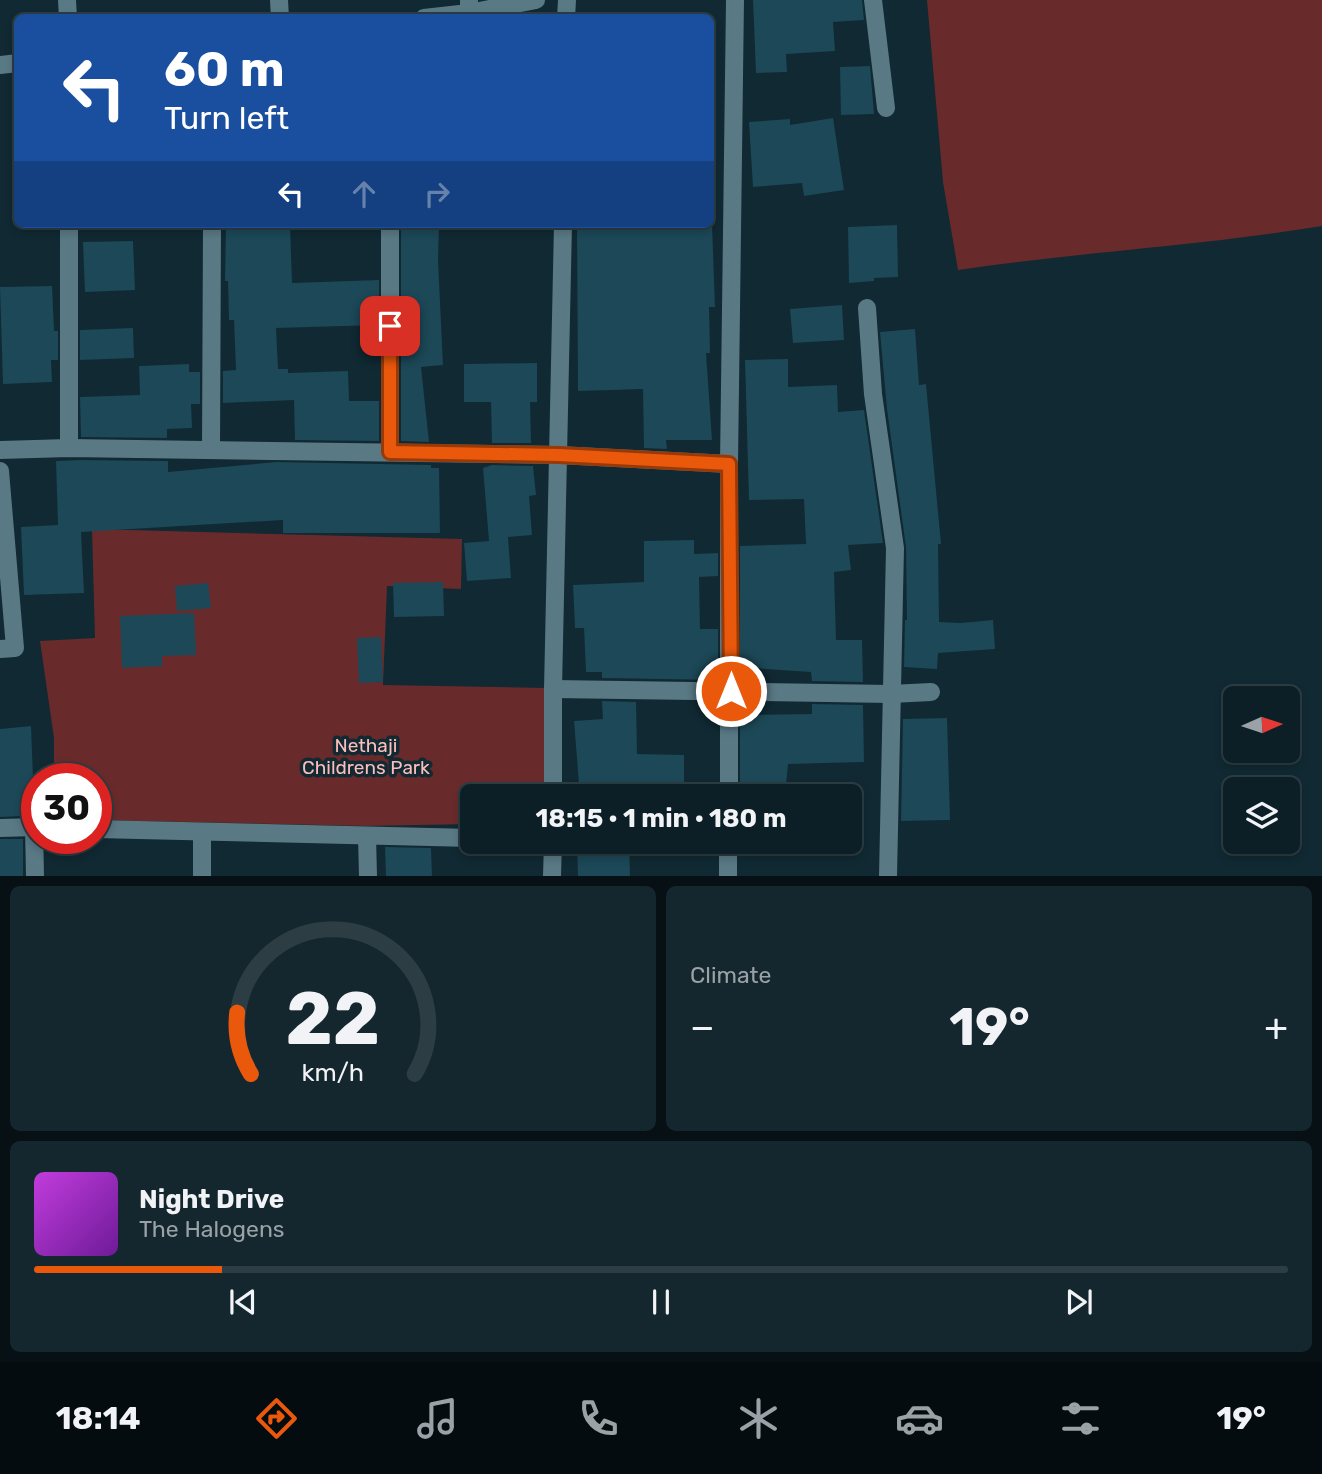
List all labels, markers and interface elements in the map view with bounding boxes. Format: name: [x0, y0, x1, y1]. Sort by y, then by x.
text: 60 m: [164, 40, 285, 98]
icon: left: [49, 42, 140, 133]
text: Turn left: [164, 99, 289, 137]
icon: left: [272, 175, 310, 213]
icon: ahead: [345, 175, 383, 213]
icon: right: [418, 175, 456, 213]
pin: [360, 296, 420, 356]
icon: arrive: [371, 307, 409, 345]
position arrow: [694, 654, 768, 728]
north arrow: [1223, 686, 1300, 763]
map controls: [1223, 686, 1300, 854]
park label: Nethaji Childrens Park: [302, 734, 430, 779]
speed limit sign: 30: [21, 763, 112, 854]
button: layers: [1223, 777, 1300, 854]
text: 18:15 · 1 min · 180 m: [535, 803, 787, 834]
text: Climate: [690, 961, 771, 989]
text: 22: [286, 977, 380, 1063]
text: 19°: [949, 996, 1030, 1058]
text: −: [690, 1004, 715, 1050]
text: +: [1264, 1004, 1288, 1050]
text: km/h: [302, 1058, 364, 1087]
text: Night Drive: [139, 1184, 284, 1215]
text: The Halogens: [139, 1215, 285, 1243]
icon: previous: [224, 1283, 262, 1321]
icon: pause: [642, 1283, 680, 1321]
icon: next: [1060, 1283, 1098, 1321]
icon: directions: [252, 1394, 301, 1443]
icon: music: [413, 1394, 462, 1443]
icon: phone: [574, 1394, 623, 1443]
icon: climate: [734, 1394, 783, 1443]
icon: car: [895, 1394, 944, 1443]
icon: filters: [1056, 1394, 1105, 1443]
text: 18:14: [56, 1399, 141, 1437]
text: 19°: [1216, 1399, 1266, 1437]

